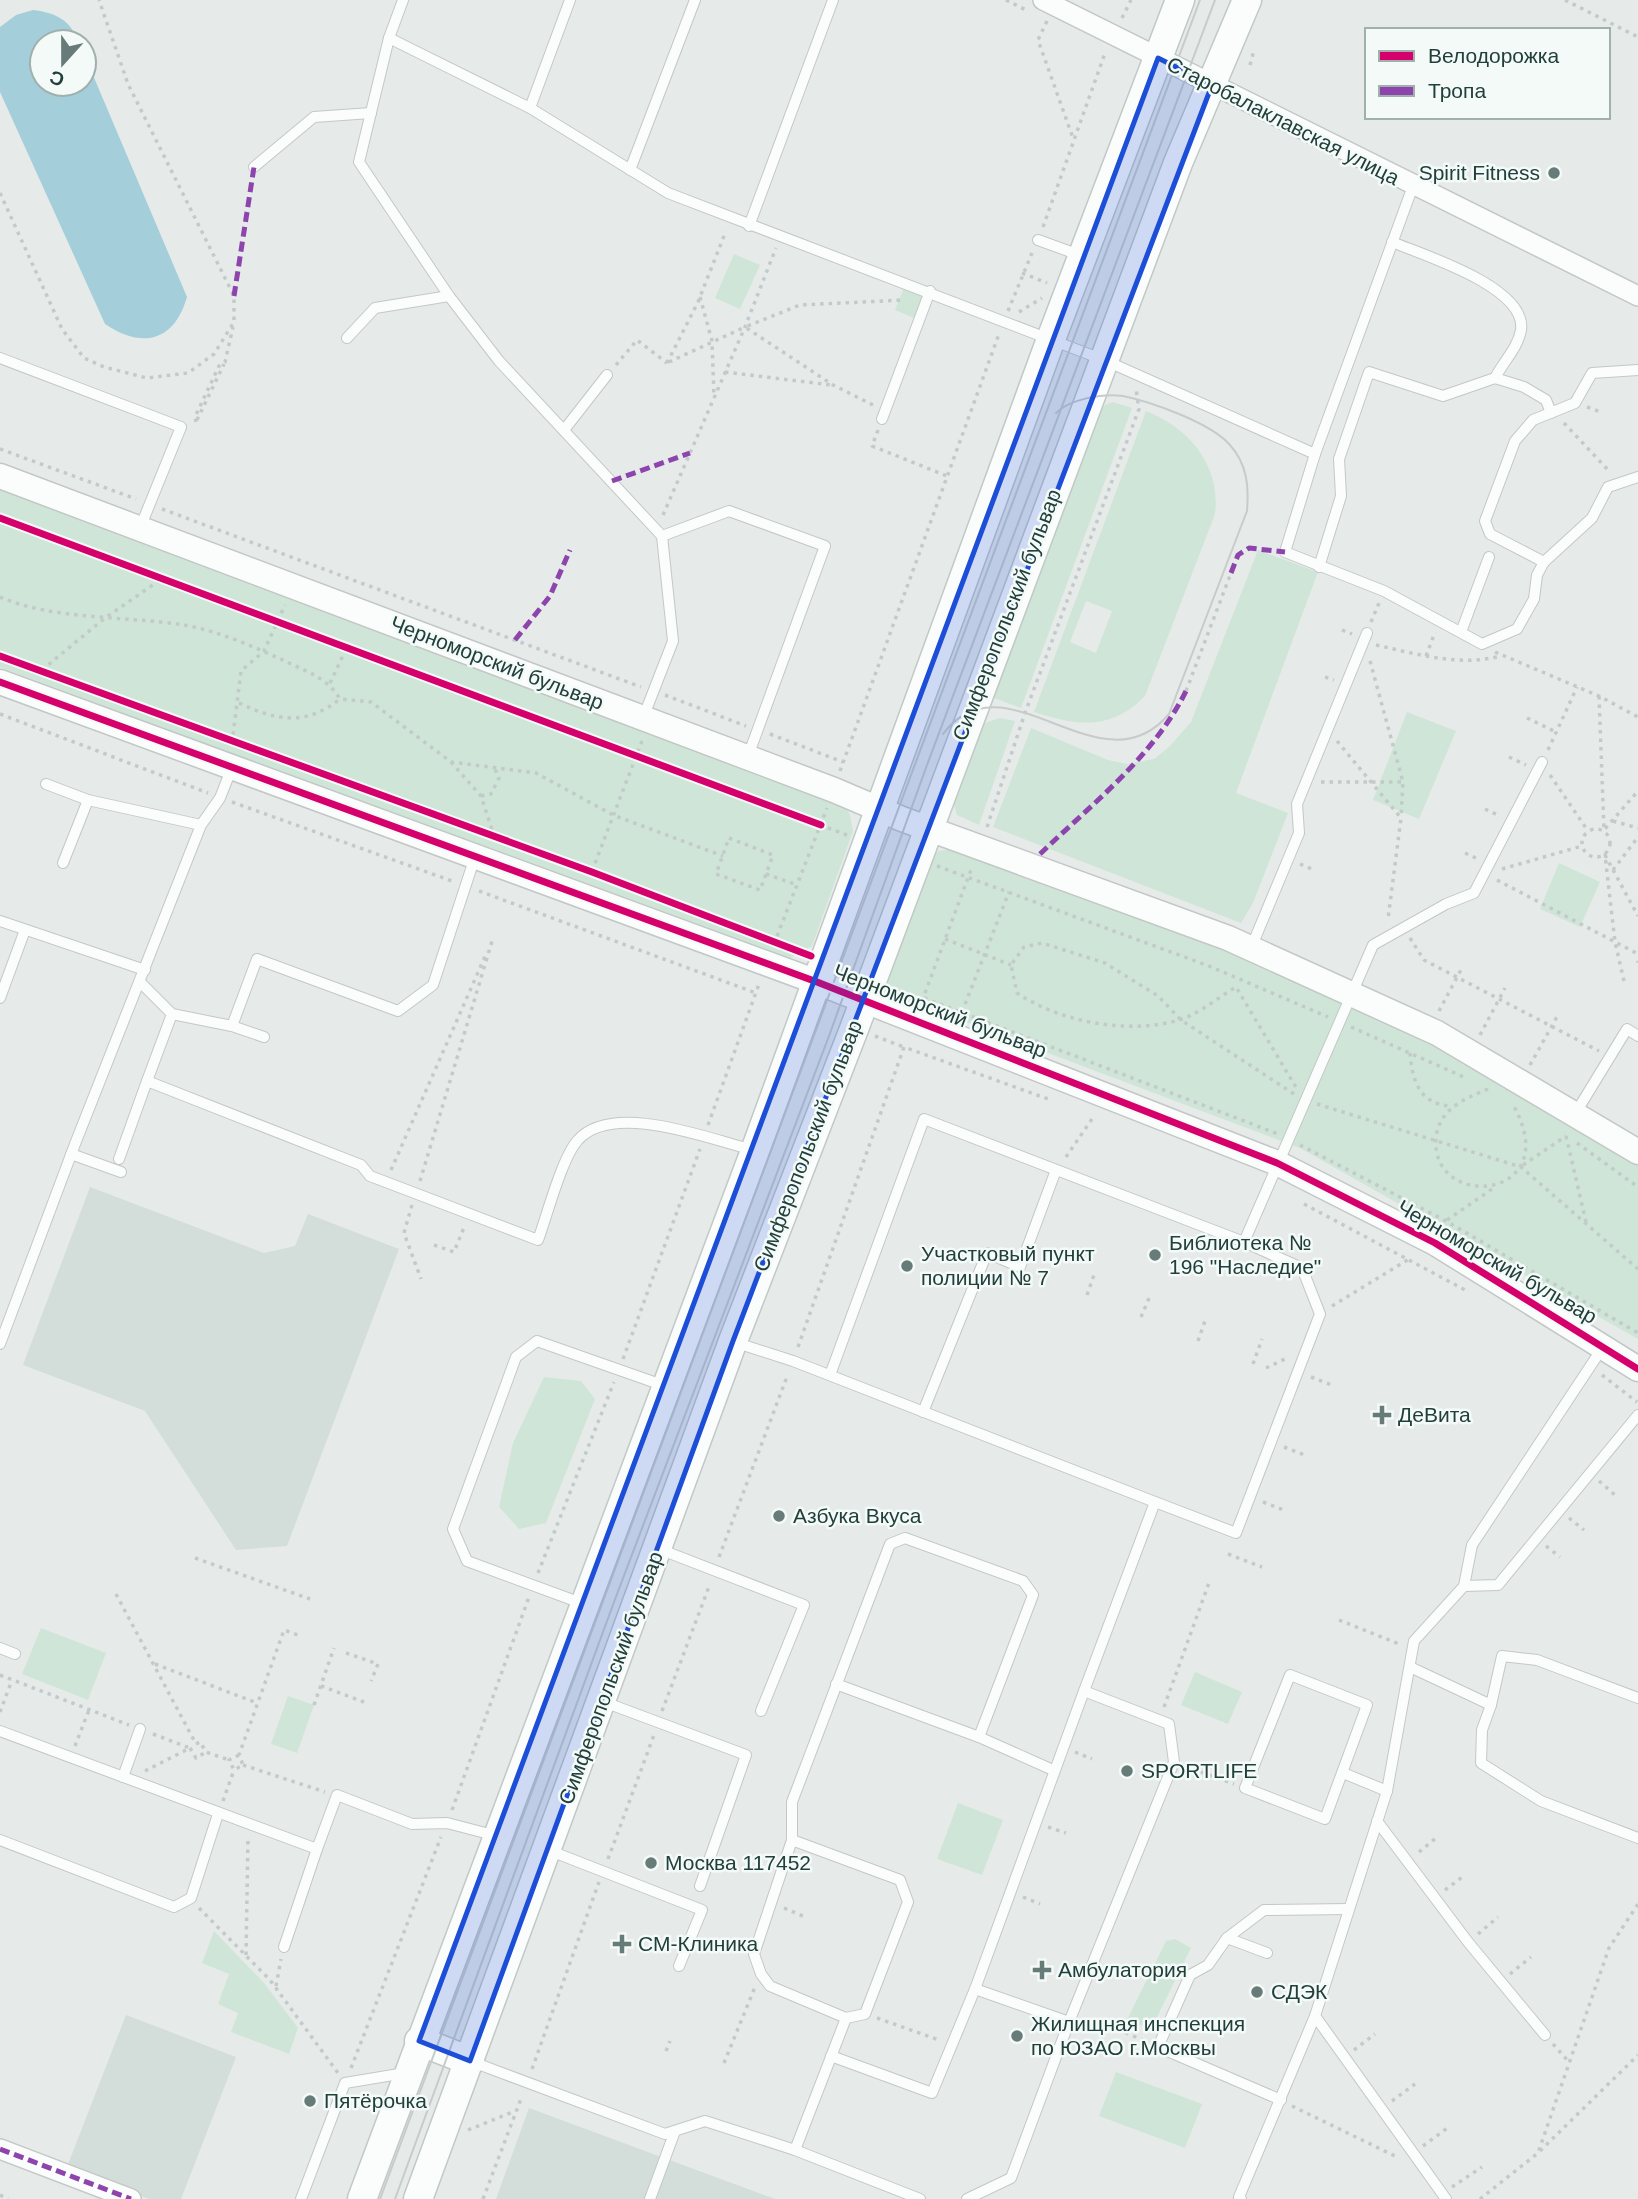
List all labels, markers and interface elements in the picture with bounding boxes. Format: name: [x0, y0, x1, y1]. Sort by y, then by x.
north arrow: [28, 28, 98, 98]
legend: [1365, 28, 1610, 119]
text: Велодорожка: [1428, 44, 1559, 67]
street label: Старобалаклавская улица: [1163, 52, 1404, 189]
text: С: [47, 66, 67, 91]
text: Тропа: [1428, 79, 1486, 102]
place label: Spirit Fitness: [1419, 161, 1540, 184]
marker: Spirit Fitness: [1546, 165, 1562, 181]
street label: Симферопольский бульвар: [948, 486, 1065, 744]
street label: Черноморский бульвар: [387, 611, 607, 714]
street label: Черноморский бульвар: [830, 959, 1050, 1062]
street label: Симферопольский бульвар: [749, 1017, 866, 1275]
street label: Черноморский бульвар: [1393, 1195, 1601, 1328]
place label: Библиотека № 196 "Наследие": [1169, 1231, 1321, 1278]
place label: Участковый пункт полиции № 7: [921, 1242, 1095, 1289]
marker: Библиотека № 196 "Наследие": [1147, 1247, 1163, 1263]
marker: Участковый пункт полиции № 7: [899, 1258, 915, 1274]
place label: ДеВита: [1398, 1403, 1471, 1426]
marker: ДеВита: [1372, 1405, 1392, 1425]
place label: Азбука Вкуса: [793, 1504, 922, 1527]
marker: Азбука Вкуса: [771, 1508, 787, 1524]
street label: Симферопольский бульвар: [554, 1548, 667, 1807]
place label: SPORTLIFE: [1141, 1759, 1257, 1782]
marker: SPORTLIFE: [1119, 1763, 1135, 1779]
place label: Москва 117452: [665, 1851, 811, 1874]
marker: Москва 117452: [643, 1855, 659, 1871]
place label: СМ-Клиника: [638, 1932, 759, 1955]
marker: СМ-Клиника: [612, 1934, 632, 1954]
place label: Амбулатория: [1058, 1958, 1187, 1981]
marker: Амбулатория: [1032, 1960, 1052, 1980]
place label: СДЭК: [1271, 1980, 1328, 2003]
marker: СДЭК: [1249, 1984, 1265, 2000]
place label: Жилищная инспекция по ЮЗАО г.Москвы: [1031, 2012, 1245, 2059]
marker: Жилищная инспекция по ЮЗАО г.Москвы: [1009, 2028, 1025, 2044]
place label: Пятёрочка: [324, 2089, 427, 2112]
marker: Пятёрочка: [302, 2093, 318, 2109]

